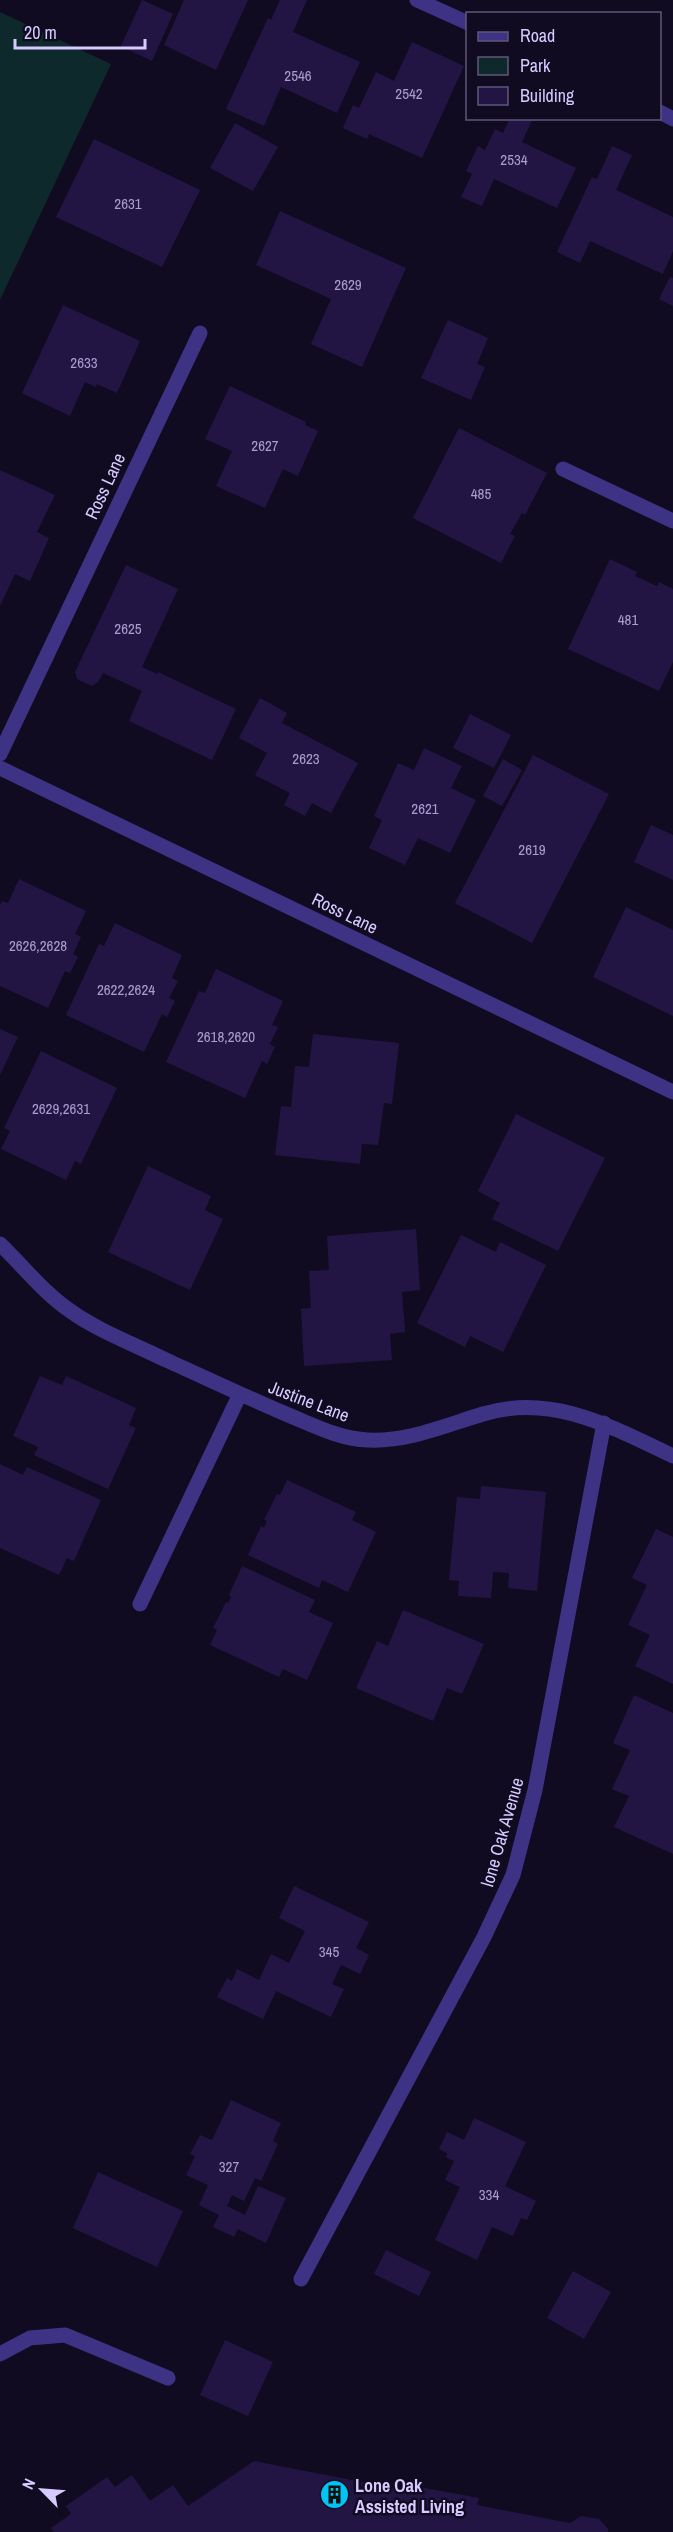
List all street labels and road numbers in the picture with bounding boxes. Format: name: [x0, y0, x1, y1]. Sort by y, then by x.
street label: Ross Lane: [79, 449, 131, 523]
street label: Ross Lane: [308, 886, 382, 940]
street label: Justine Lane: [265, 1374, 353, 1428]
street label: lone Oak Avenue: [475, 1775, 529, 1889]

